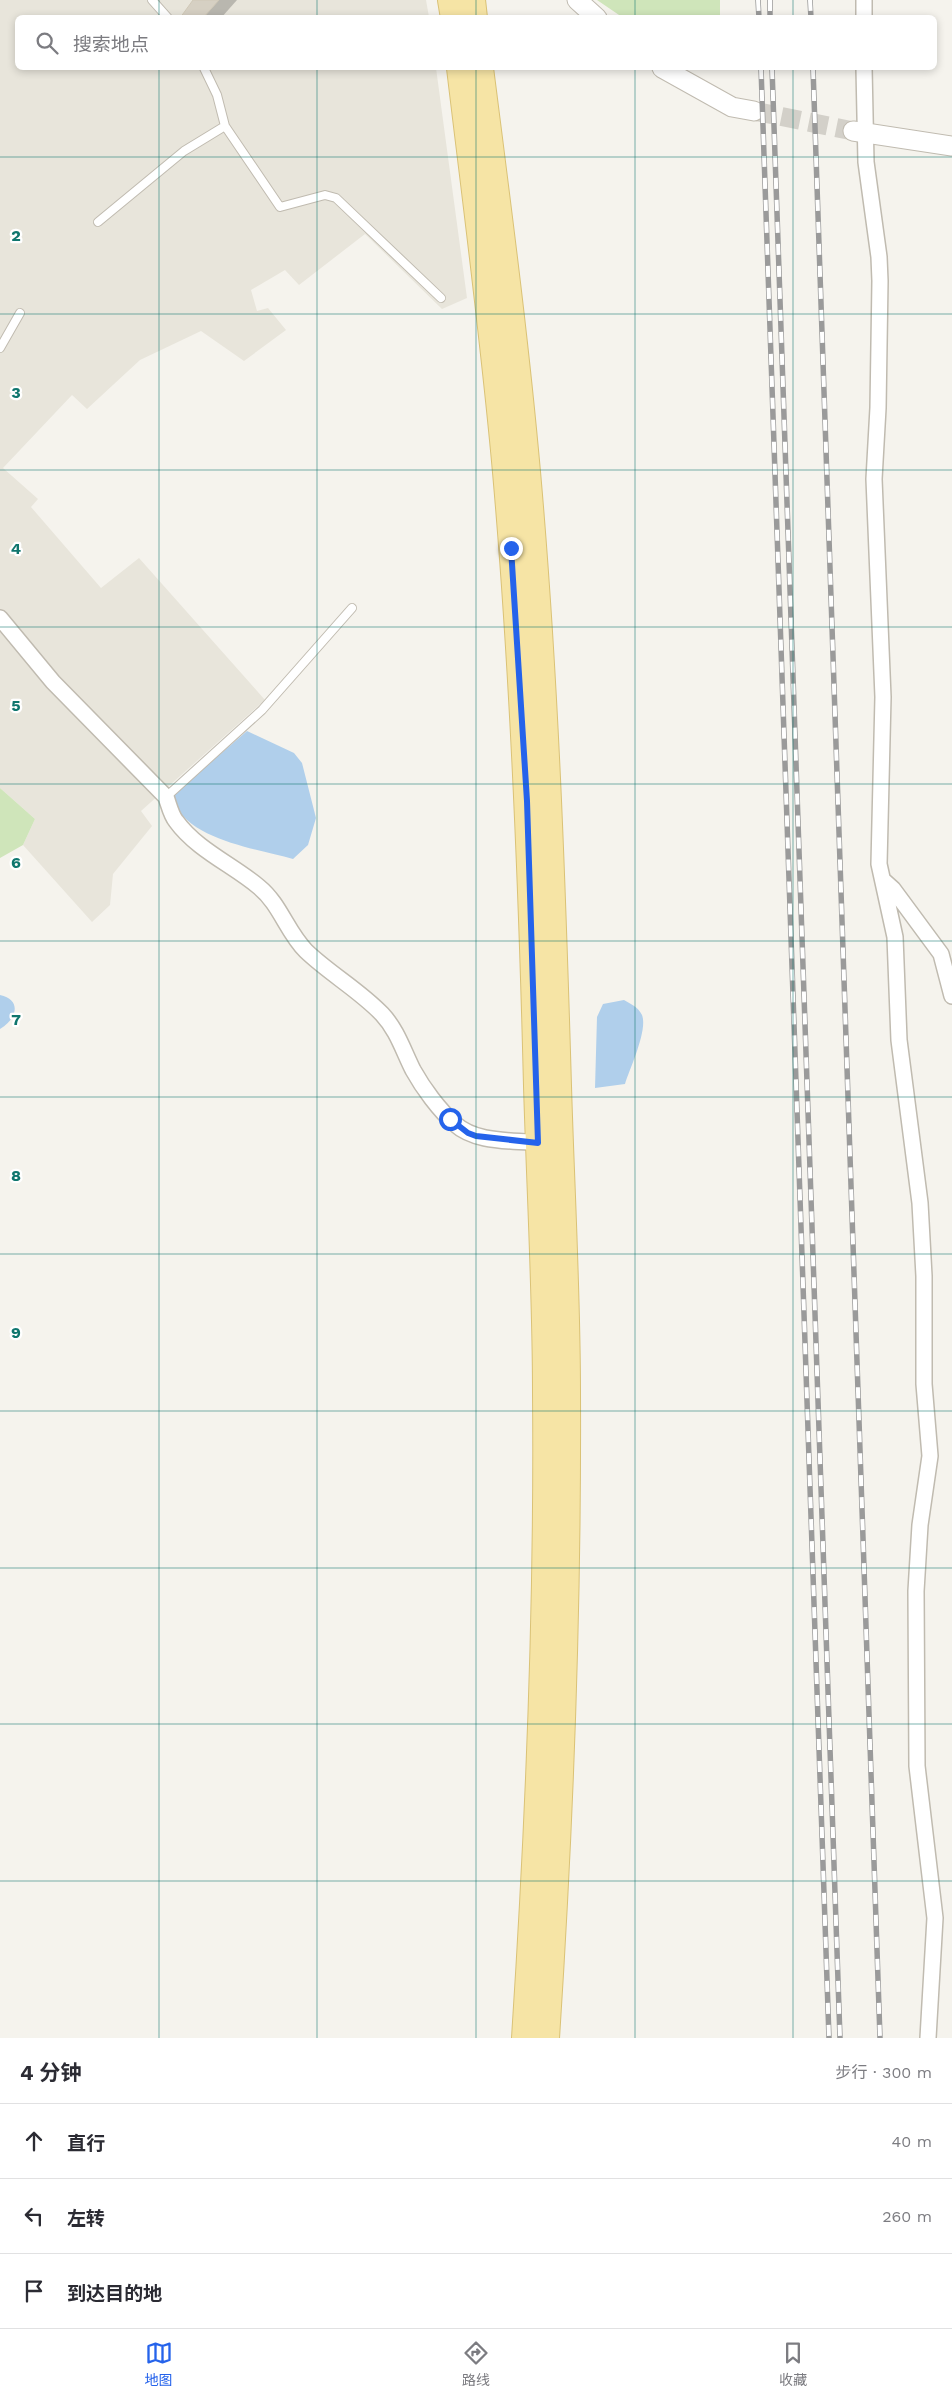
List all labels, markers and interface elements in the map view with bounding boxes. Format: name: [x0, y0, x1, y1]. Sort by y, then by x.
search box: [15, 15, 937, 70]
icon: search: [33, 29, 61, 57]
text: 搜索地点: [73, 33, 149, 56]
text: 2: [11, 226, 21, 245]
text: 3: [11, 383, 21, 402]
route end: [500, 537, 523, 560]
text: 4: [11, 539, 21, 558]
text: 5: [11, 696, 21, 715]
text: 6: [11, 853, 21, 872]
text: 7: [11, 1010, 21, 1029]
route start: [439, 1108, 462, 1131]
text: 8: [11, 1166, 21, 1185]
text: 9: [11, 1323, 21, 1342]
text: 4 分钟: [20, 2060, 82, 2085]
text: 步行 · 300 m: [836, 2063, 932, 2082]
icon: ahead: [20, 2127, 48, 2155]
text: 直行: [67, 2132, 105, 2155]
text: 40 m: [892, 2132, 932, 2151]
icon: left: [20, 2202, 48, 2230]
text: 左转: [67, 2207, 105, 2230]
text: 260 m: [882, 2207, 932, 2226]
icon: arrive: [20, 2277, 48, 2305]
text: 到达目的地: [67, 2282, 162, 2305]
tab: 地图: [145, 2339, 173, 2389]
tab: 路线: [462, 2339, 490, 2389]
tab: 收藏: [779, 2339, 807, 2389]

